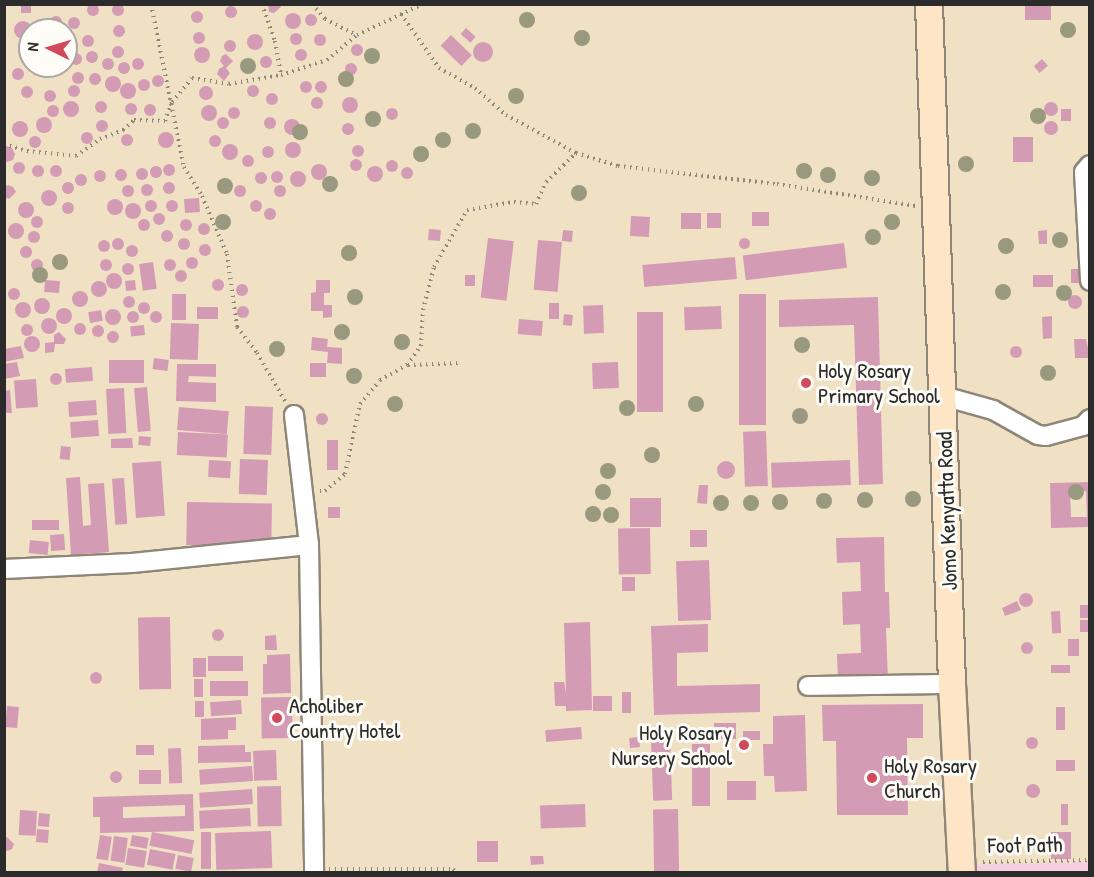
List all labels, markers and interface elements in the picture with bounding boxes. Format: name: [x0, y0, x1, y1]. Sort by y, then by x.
north arrow: [18, 18, 78, 78]
text: N: [21, 41, 43, 52]
place label: Holy Rosary Primary School: [818, 357, 940, 408]
marker: Holy Rosary Primary School: [799, 376, 813, 390]
street label: Jomo Kenyatta Road: [931, 431, 963, 591]
place label: Acholiber Country Hotel: [289, 692, 400, 744]
marker: Acholiber Country Hotel: [270, 711, 284, 725]
place label: Holy Rosary Nursery School: [612, 719, 732, 770]
marker: Holy Rosary Nursery School: [737, 738, 751, 752]
place label: Holy Rosary Church: [884, 752, 977, 804]
marker: Holy Rosary Church: [865, 771, 879, 785]
street label: Foot Path: [987, 831, 1063, 859]

